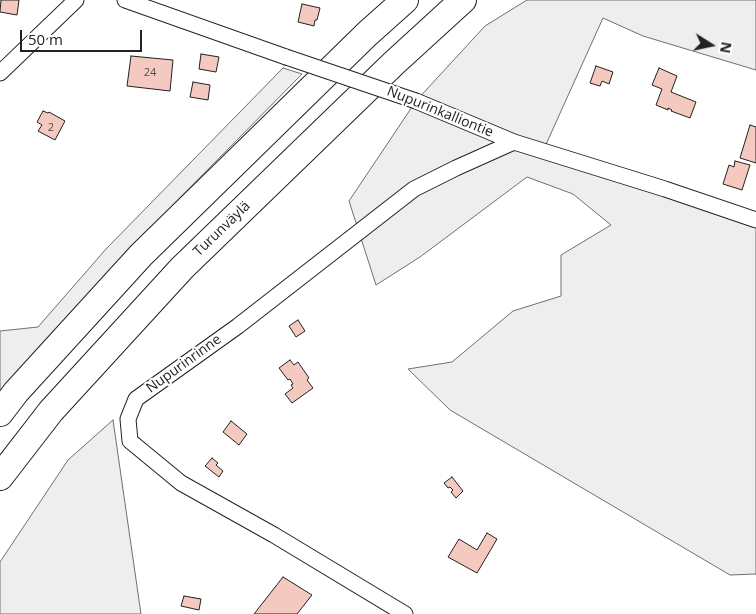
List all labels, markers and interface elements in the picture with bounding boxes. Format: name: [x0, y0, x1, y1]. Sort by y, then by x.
scale bar: [22, 20, 145, 52]
north arrow: [686, 20, 736, 70]
text: 50 m: [28, 29, 63, 49]
text: N: [716, 40, 737, 55]
house number: 24: [144, 66, 156, 80]
street label: Nupurinkalliontie: [384, 83, 496, 141]
house number: 2: [48, 121, 54, 135]
street label: Turunväylä: [190, 198, 254, 260]
street label: Nupurinrinne: [143, 331, 225, 397]

